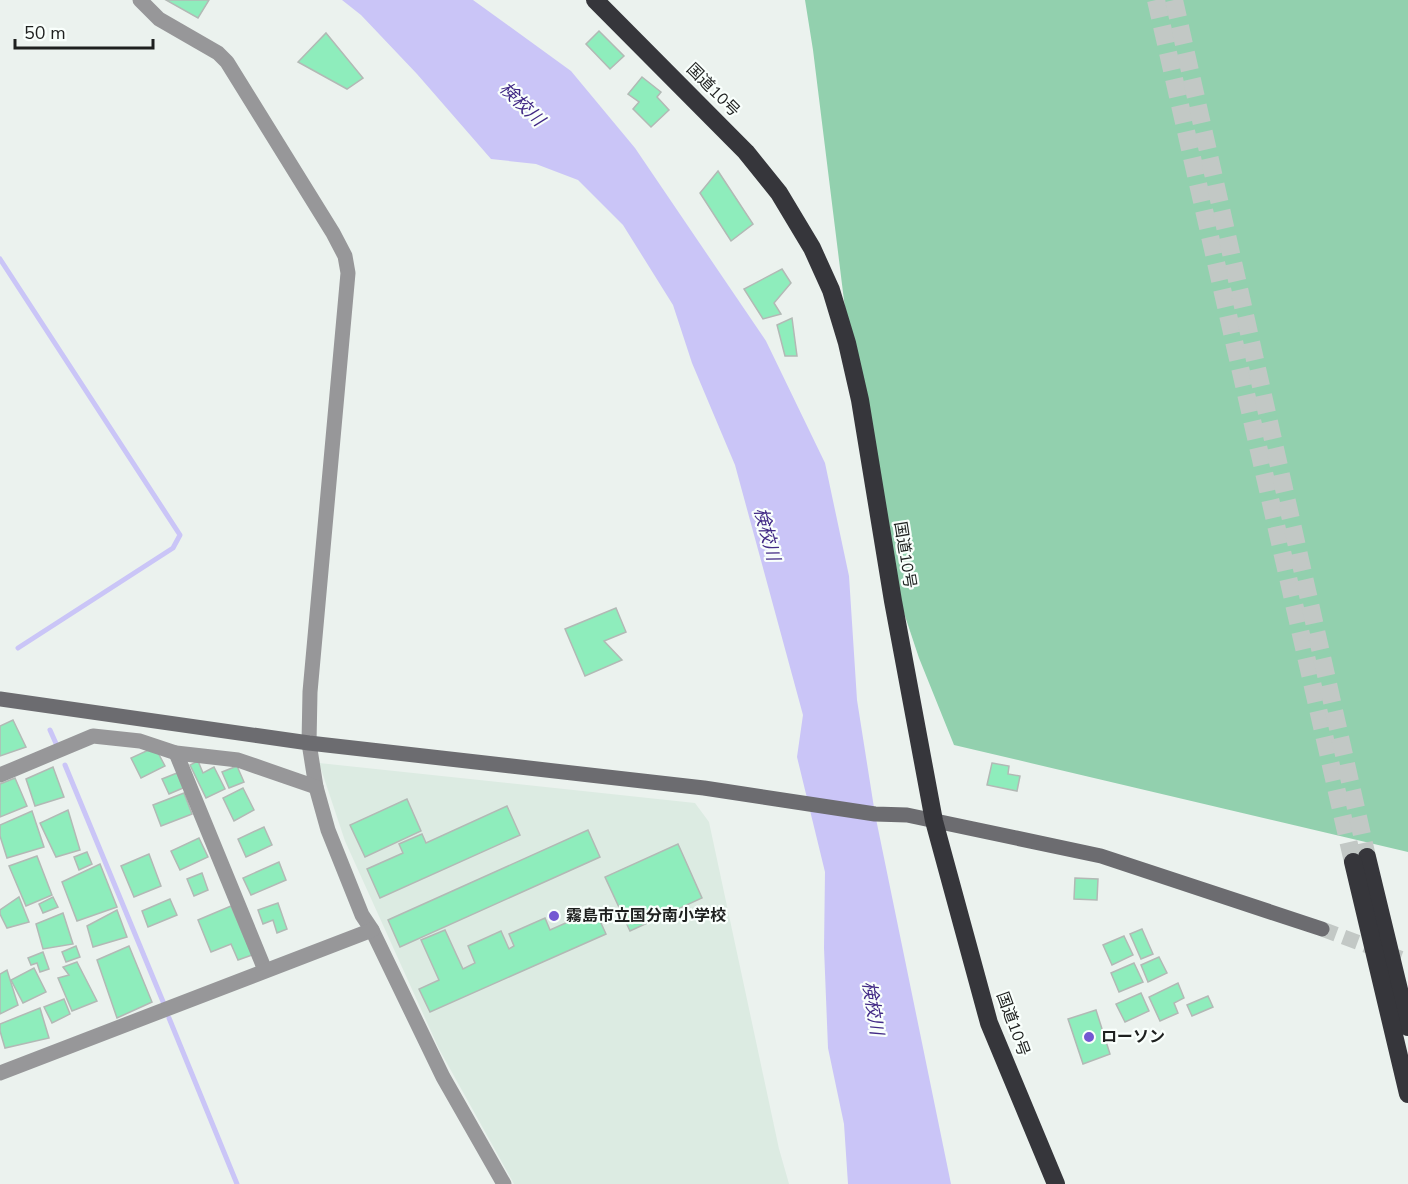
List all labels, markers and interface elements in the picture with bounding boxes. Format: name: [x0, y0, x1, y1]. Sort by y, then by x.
scale bar: [15, 12, 153, 50]
text: 50 m: [24, 21, 66, 45]
street label: 国道10号: [681, 58, 745, 122]
water label: 検校川: [494, 77, 551, 133]
water label: 検校川: [748, 505, 786, 565]
street label: 国道10号: [889, 520, 921, 590]
place label: 霧島市立国分南小学校: [566, 905, 726, 927]
marker: 霧島市立国分南小学校: [547, 909, 561, 923]
water label: 検校川: [857, 979, 889, 1039]
street label: 国道10号: [991, 989, 1035, 1059]
place label: ローソン: [1101, 1026, 1165, 1048]
marker: ローソン: [1082, 1030, 1096, 1044]

